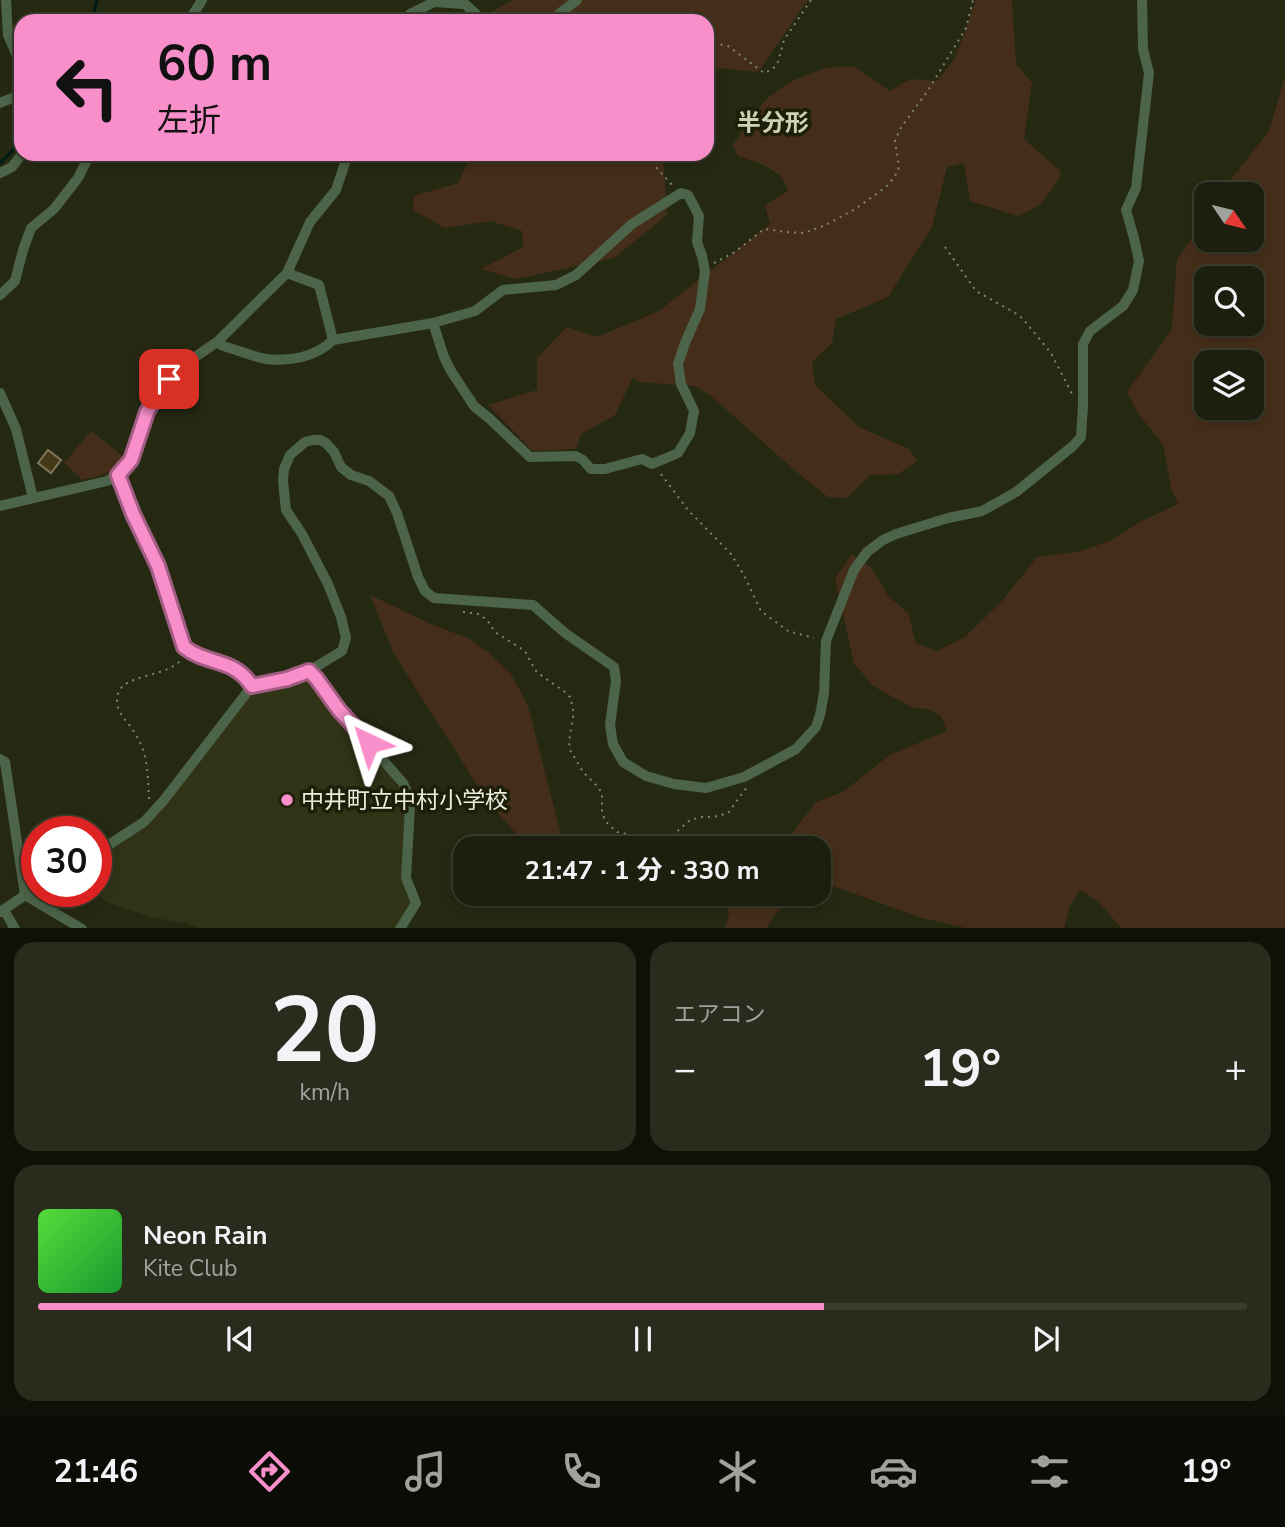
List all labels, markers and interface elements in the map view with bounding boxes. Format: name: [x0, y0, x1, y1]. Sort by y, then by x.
text: 60 m: [157, 30, 272, 97]
icon: left: [42, 42, 133, 133]
text: 左折: [157, 99, 221, 142]
district label: 半分形: [737, 107, 809, 139]
north arrow: [1194, 182, 1264, 252]
map controls: [1194, 182, 1264, 420]
button: search: [1194, 266, 1264, 336]
pin: [139, 349, 199, 409]
button: layers: [1194, 350, 1264, 420]
icon: arrive: [150, 360, 188, 398]
position arrow: [332, 706, 406, 780]
place label: 中井町立中村小学校: [301, 785, 508, 816]
marker: 中井町立中村小学校: [279, 792, 295, 808]
speed limit sign: 30: [21, 816, 112, 907]
text: 21:47 · 1 分 · 330 m: [524, 853, 760, 888]
text: 20: [270, 969, 379, 1093]
text: エアコン: [674, 999, 766, 1030]
text: 19°: [919, 1033, 1001, 1104]
text: −: [674, 1044, 696, 1095]
text: +: [1224, 1044, 1247, 1095]
text: km/h: [299, 1077, 350, 1108]
text: Neon Rain: [143, 1218, 268, 1253]
text: Kite Club: [143, 1253, 237, 1284]
icon: previous: [221, 1320, 259, 1358]
icon: pause: [624, 1320, 662, 1358]
icon: next: [1027, 1320, 1065, 1358]
icon: directions: [245, 1447, 294, 1496]
icon: music: [401, 1447, 450, 1496]
icon: phone: [557, 1447, 606, 1496]
icon: climate: [713, 1447, 762, 1496]
icon: car: [869, 1447, 918, 1496]
icon: filters: [1025, 1447, 1074, 1496]
text: 21:46: [53, 1450, 138, 1493]
text: 19°: [1181, 1450, 1231, 1493]

